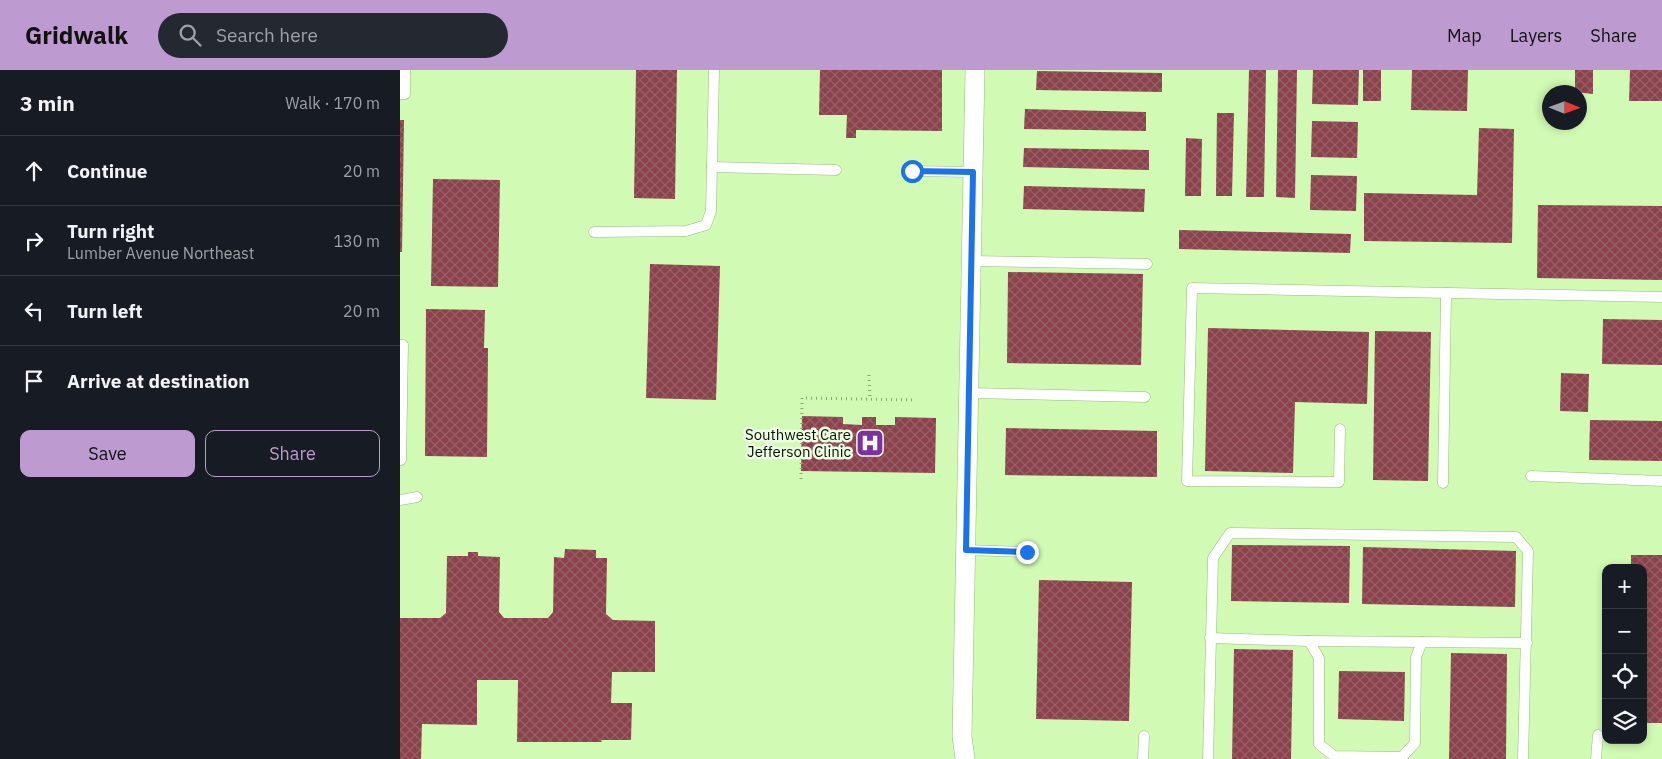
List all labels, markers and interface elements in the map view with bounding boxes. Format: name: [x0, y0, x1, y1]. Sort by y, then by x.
search box: [158, 13, 508, 58]
text: Gridwalk: [25, 19, 128, 51]
icon: search: [176, 21, 204, 49]
text: Search here: [216, 23, 318, 47]
text: Map: [1447, 24, 1482, 47]
text: Layers: [1510, 24, 1562, 47]
text: Share: [1590, 24, 1637, 47]
north arrow: [1542, 85, 1587, 130]
text: 3 min: [20, 89, 75, 117]
text: Walk · 170 m: [285, 93, 380, 113]
icon: ahead: [20, 157, 48, 185]
text: Continue: [67, 159, 147, 183]
route start: [901, 160, 924, 183]
text: 20 m: [343, 161, 380, 181]
text: Turn right: [67, 219, 154, 243]
icon: right: [20, 227, 48, 255]
text: 130 m: [333, 231, 380, 251]
text: Lumber Avenue Northeast: [67, 243, 254, 263]
icon: left: [20, 297, 48, 325]
text: Turn left: [67, 299, 143, 323]
text: 20 m: [343, 301, 380, 321]
icon: arrive: [20, 367, 48, 395]
text: Arrive at destination: [67, 369, 250, 393]
place label: Southwest Care Jefferson Clinic: [745, 425, 851, 461]
hospital icon: Southwest Care Jefferson Clinic: [855, 428, 885, 458]
button: Save: [20, 430, 195, 477]
button: Share: [205, 430, 380, 477]
route end: [1016, 541, 1039, 564]
map controls: [1602, 564, 1647, 744]
button: +: [1602, 564, 1647, 609]
button: −: [1602, 609, 1647, 654]
button: locate: [1602, 654, 1647, 699]
button: layers: [1602, 699, 1647, 744]

